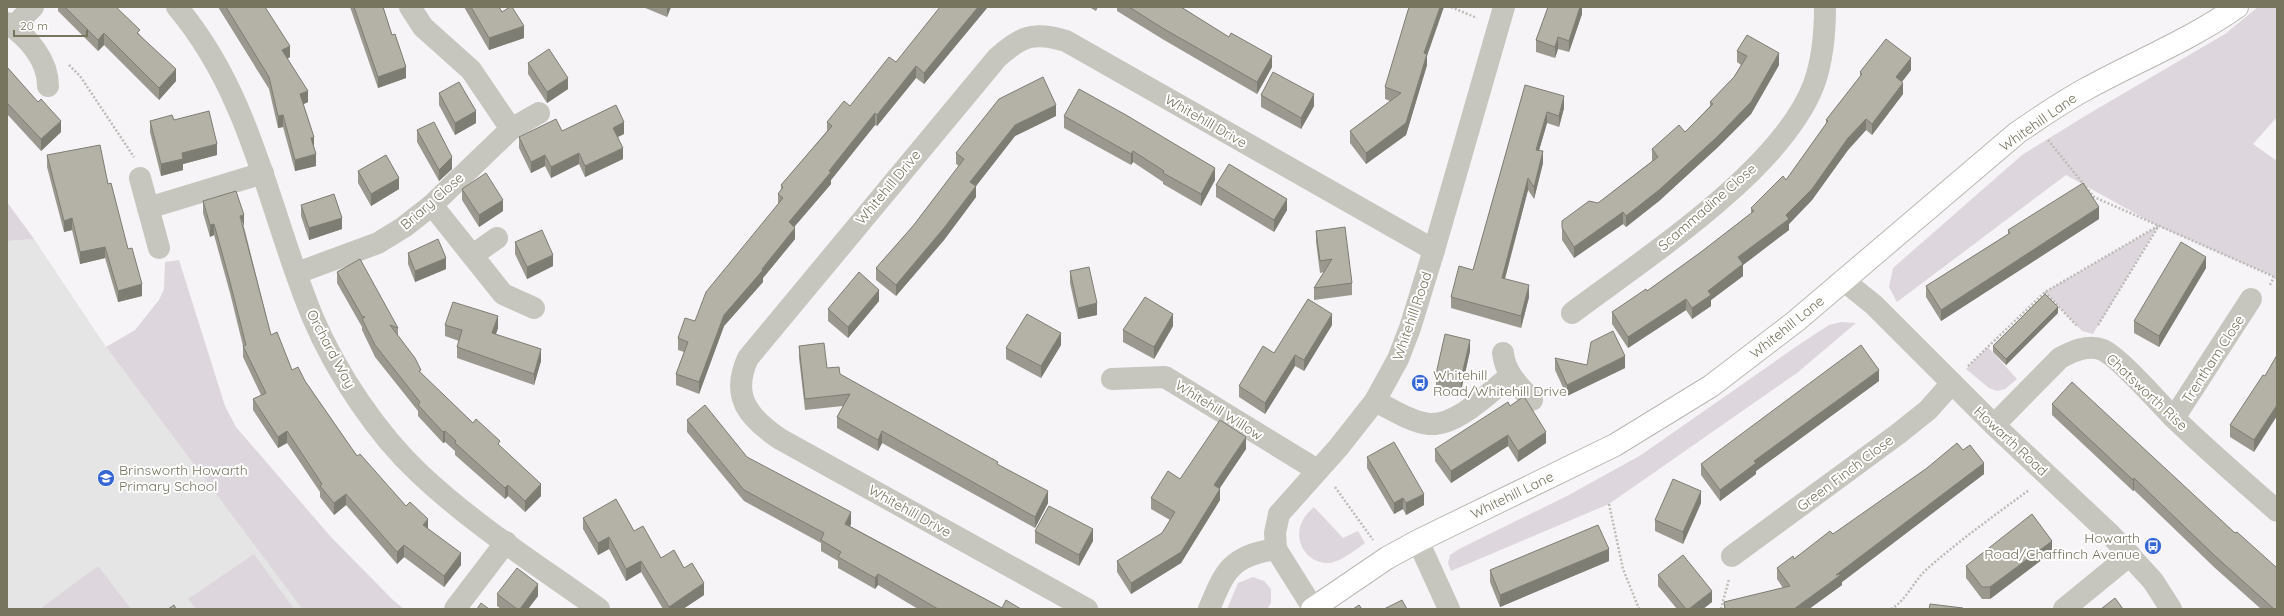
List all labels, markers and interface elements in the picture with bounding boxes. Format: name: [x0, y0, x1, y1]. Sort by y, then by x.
scale bar: [14, 12, 87, 38]
text: 20 m: [20, 18, 48, 33]
street label: Whitehill Lane: [1996, 89, 2080, 155]
street label: Whitehill Drive: [1162, 90, 1250, 152]
street label: Whitehill Drive: [852, 146, 925, 228]
street label: Scammadine Close: [1654, 159, 1760, 254]
street label: Briary Close: [397, 168, 468, 233]
street label: Whitehill Road: [1388, 269, 1436, 363]
street label: Whitehill Lane: [1746, 292, 1828, 362]
street label: Orchard Way: [303, 306, 359, 392]
street label: Trentham Close: [2178, 311, 2248, 407]
street label: Chatsworth Rise: [2102, 350, 2192, 434]
place label: Whitehill Road/Whitehill Drive: [1433, 366, 1567, 400]
bus stop icon: Whitehill Road/Whitehill Drive: [1410, 373, 1430, 393]
street label: Whitehill Willow: [1172, 376, 1267, 444]
street label: Howarth Road: [1970, 402, 2052, 480]
street label: Green Finch Close: [1793, 431, 1897, 515]
place label: Brinsworth Howarth Primary School: [119, 461, 248, 495]
street label: Whitehill Lane: [1468, 467, 1557, 523]
school or university icon: Brinsworth Howarth Primary School: [96, 468, 116, 488]
street label: Whitehill Drive: [865, 481, 955, 541]
place label: Howarth Road/Chaffinch Avenue: [1984, 529, 2140, 563]
bus stop icon: Howarth Road/Chaffinch Avenue: [2143, 536, 2163, 556]

